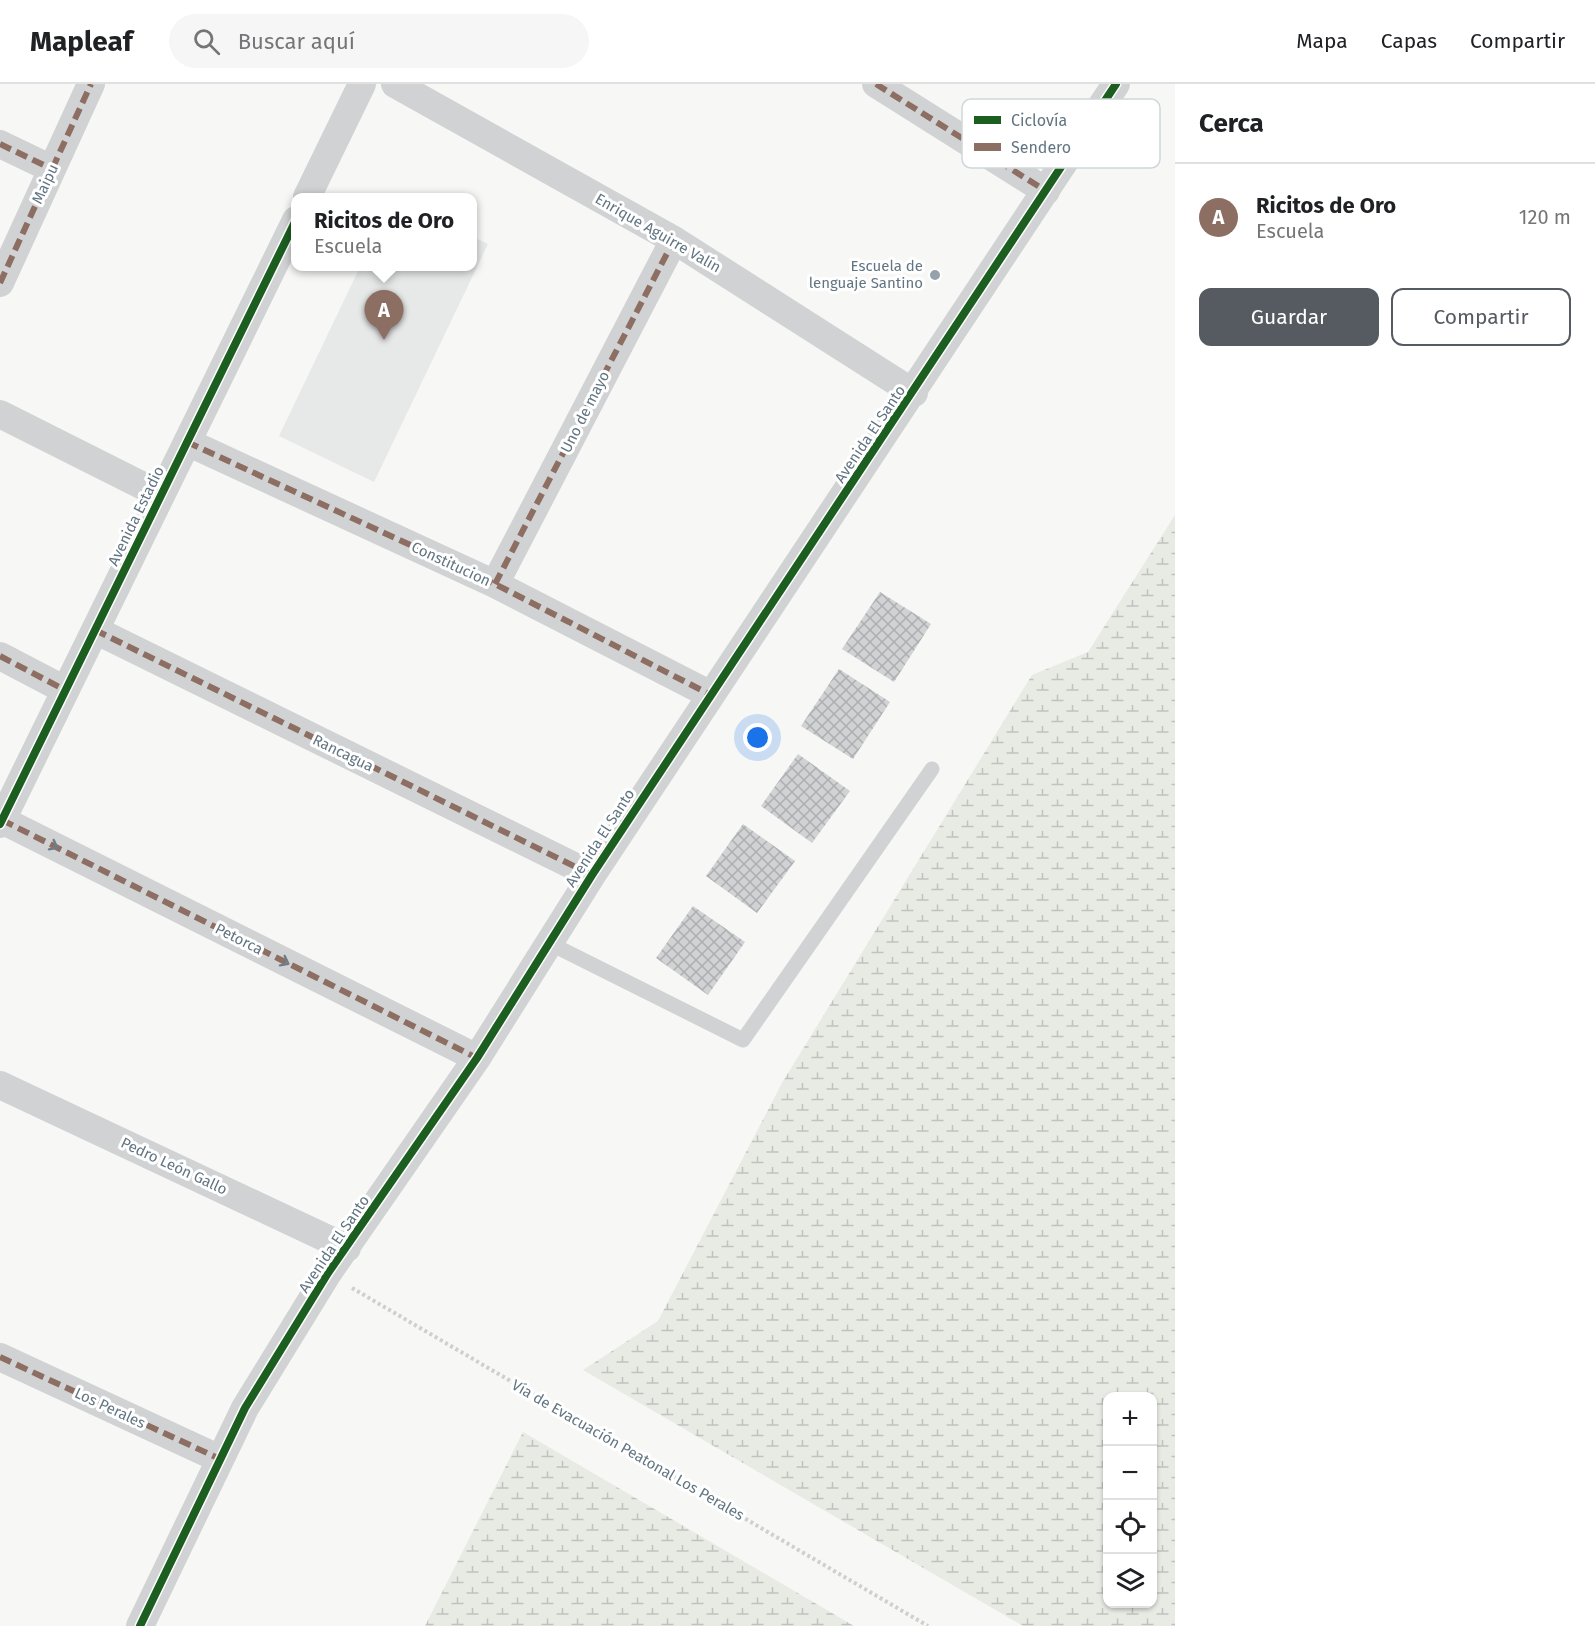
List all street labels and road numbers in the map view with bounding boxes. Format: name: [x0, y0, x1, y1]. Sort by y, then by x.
street label: Maipu: [28, 161, 62, 207]
street label: Enrique Aguirre Valín: [592, 190, 724, 276]
street label: Uno de mayo: [557, 368, 613, 456]
street label: Avenida El Santo: [831, 382, 909, 486]
street label: Avenida Estadio: [104, 463, 168, 569]
street label: Constitucion: [408, 538, 494, 590]
street label: Rancagua: [310, 731, 376, 775]
street label: Avenida El Santo: [562, 785, 638, 891]
street label: Petorca: [212, 919, 266, 959]
street label: Pedro León Gallo: [118, 1133, 230, 1199]
street label: Avenida El Santo: [295, 1192, 373, 1296]
street label: Vía de Evacuación Peatonal Los Perales: [509, 1376, 747, 1524]
street label: Los Perales: [72, 1384, 148, 1432]

